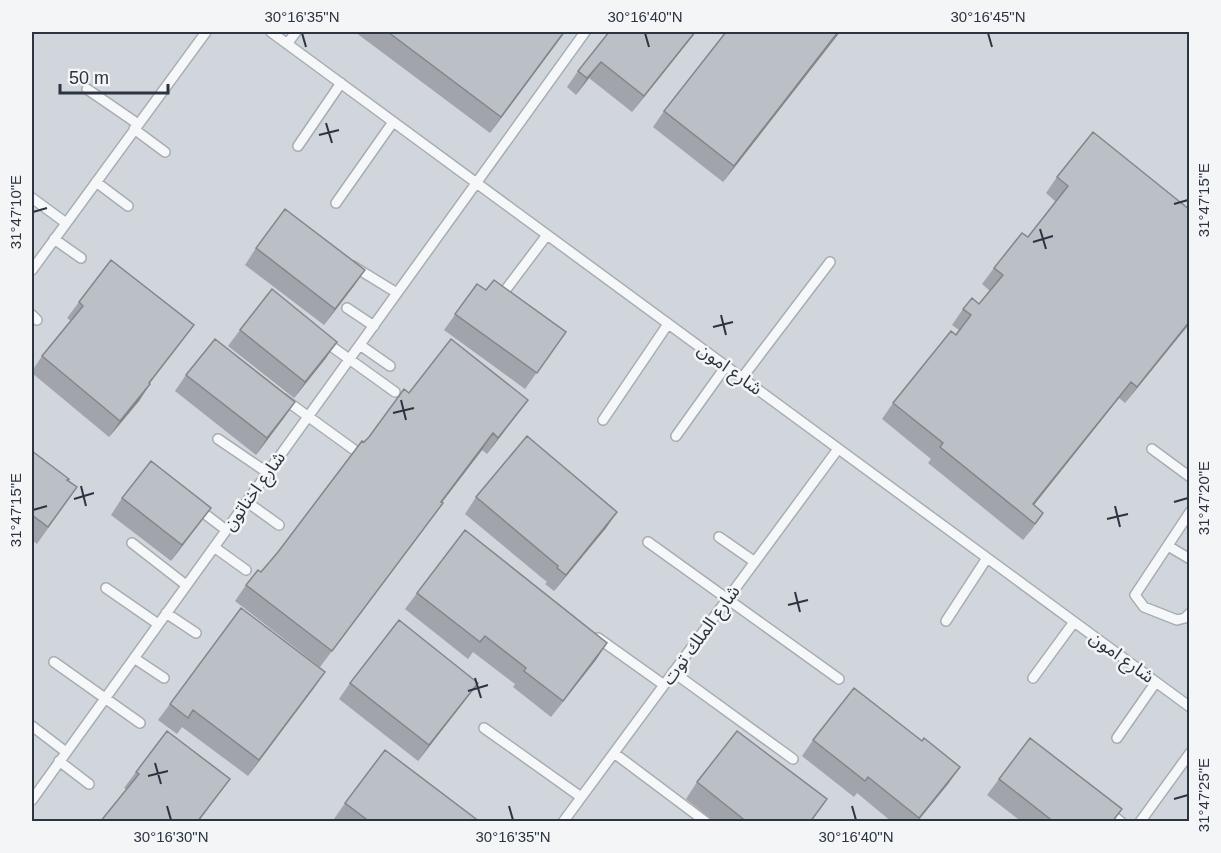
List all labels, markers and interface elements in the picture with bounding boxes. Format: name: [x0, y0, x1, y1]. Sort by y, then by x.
text: 30°16'35"N: [264, 8, 340, 25]
text: 30°16'40"N: [607, 8, 683, 25]
text: 30°16'45"N: [950, 8, 1026, 25]
scale bar: [60, 57, 168, 95]
text: 50 m: [69, 68, 109, 88]
text: 31°47'15"E: [1195, 163, 1212, 237]
text: 31°47'10"E: [7, 175, 24, 249]
street label: شارع امون: [692, 339, 766, 402]
street label: شارع اخناتون: [219, 448, 293, 537]
text: 31°47'20"E: [1195, 461, 1212, 535]
text: 31°47'15"E: [7, 473, 24, 547]
street label: شارع الملك توت: [658, 581, 747, 691]
street label: شارع امون: [1084, 627, 1158, 690]
text: 31°47'25"E: [1195, 758, 1212, 832]
text: 30°16'30"N: [133, 828, 209, 845]
text: 30°16'35"N: [475, 828, 551, 845]
text: 30°16'40"N: [818, 828, 894, 845]

